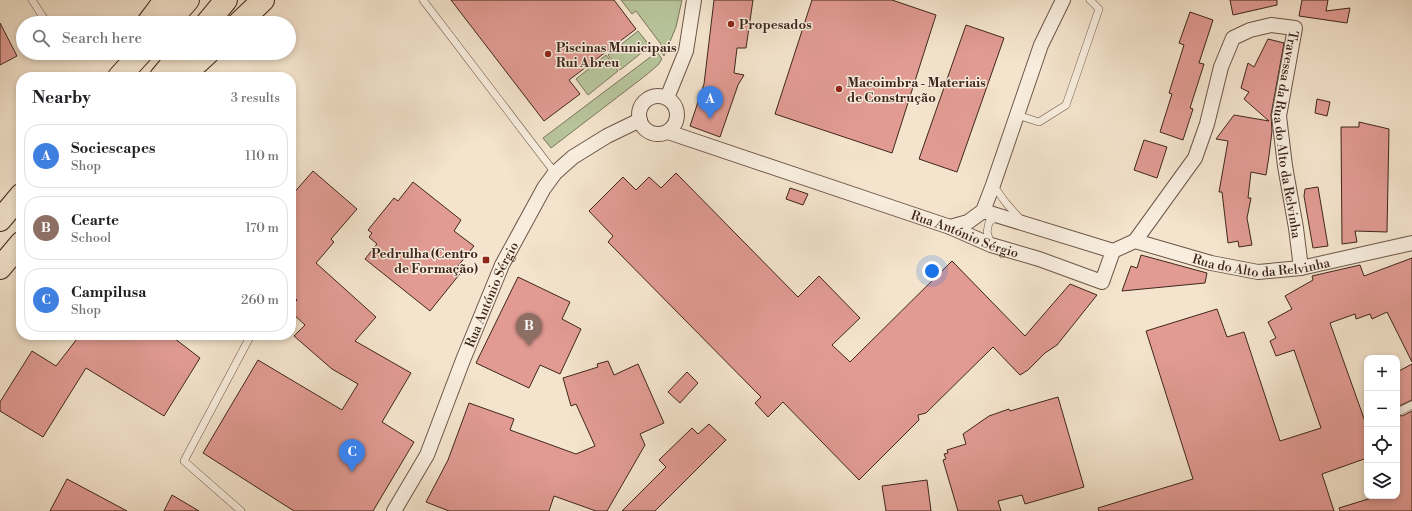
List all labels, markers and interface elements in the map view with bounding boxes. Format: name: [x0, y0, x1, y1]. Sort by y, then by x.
search box: [16, 16, 296, 60]
place label: Propesados: [739, 17, 812, 33]
marker: Propesados: [726, 19, 736, 29]
icon: search: [30, 27, 52, 49]
text: Search here: [62, 29, 142, 48]
street label: Travessa da Rua do Alto da Relvinha: [1270, 29, 1304, 240]
place label: Piscinas Municipais Rui Abreu: [556, 40, 677, 71]
marker: Piscinas Municipais Rui Abreu: [543, 49, 553, 59]
place label: Macoimbra - Materiais de Construção: [847, 75, 986, 106]
marker: Macoimbra - Materiais de Construção: [834, 84, 844, 94]
pin: A: [697, 86, 723, 119]
text: Nearby: [32, 87, 91, 109]
text: 3 results: [231, 90, 280, 106]
text: Sociescapes: [71, 139, 155, 158]
text: A: [41, 148, 51, 164]
text: 110 m: [245, 148, 279, 164]
text: Shop: [71, 158, 101, 174]
street label: Rua António Sérgio: [909, 207, 1020, 262]
text: Cearte: [71, 211, 119, 230]
text: B: [41, 220, 51, 236]
text: 170 m: [245, 220, 279, 236]
text: School: [71, 230, 111, 246]
street label: Rua António Sérgio: [462, 239, 522, 350]
place label: Pedrulha (Centro de Formação): [371, 246, 478, 277]
street label: Rua do Alto da Relvinha: [1190, 251, 1332, 281]
marker: Pedrulha (Centro de Formação): [481, 255, 491, 265]
your location: [922, 261, 942, 281]
text: Campilusa: [71, 283, 146, 302]
text: C: [41, 292, 51, 308]
text: 260 m: [241, 292, 279, 308]
text: Shop: [71, 302, 101, 318]
pin: B: [516, 313, 542, 346]
map controls: [1364, 355, 1400, 499]
button: +: [1364, 355, 1400, 391]
button: −: [1364, 391, 1400, 427]
button: locate: [1364, 427, 1400, 463]
pin: C: [339, 439, 365, 472]
button: layers: [1364, 463, 1400, 499]

